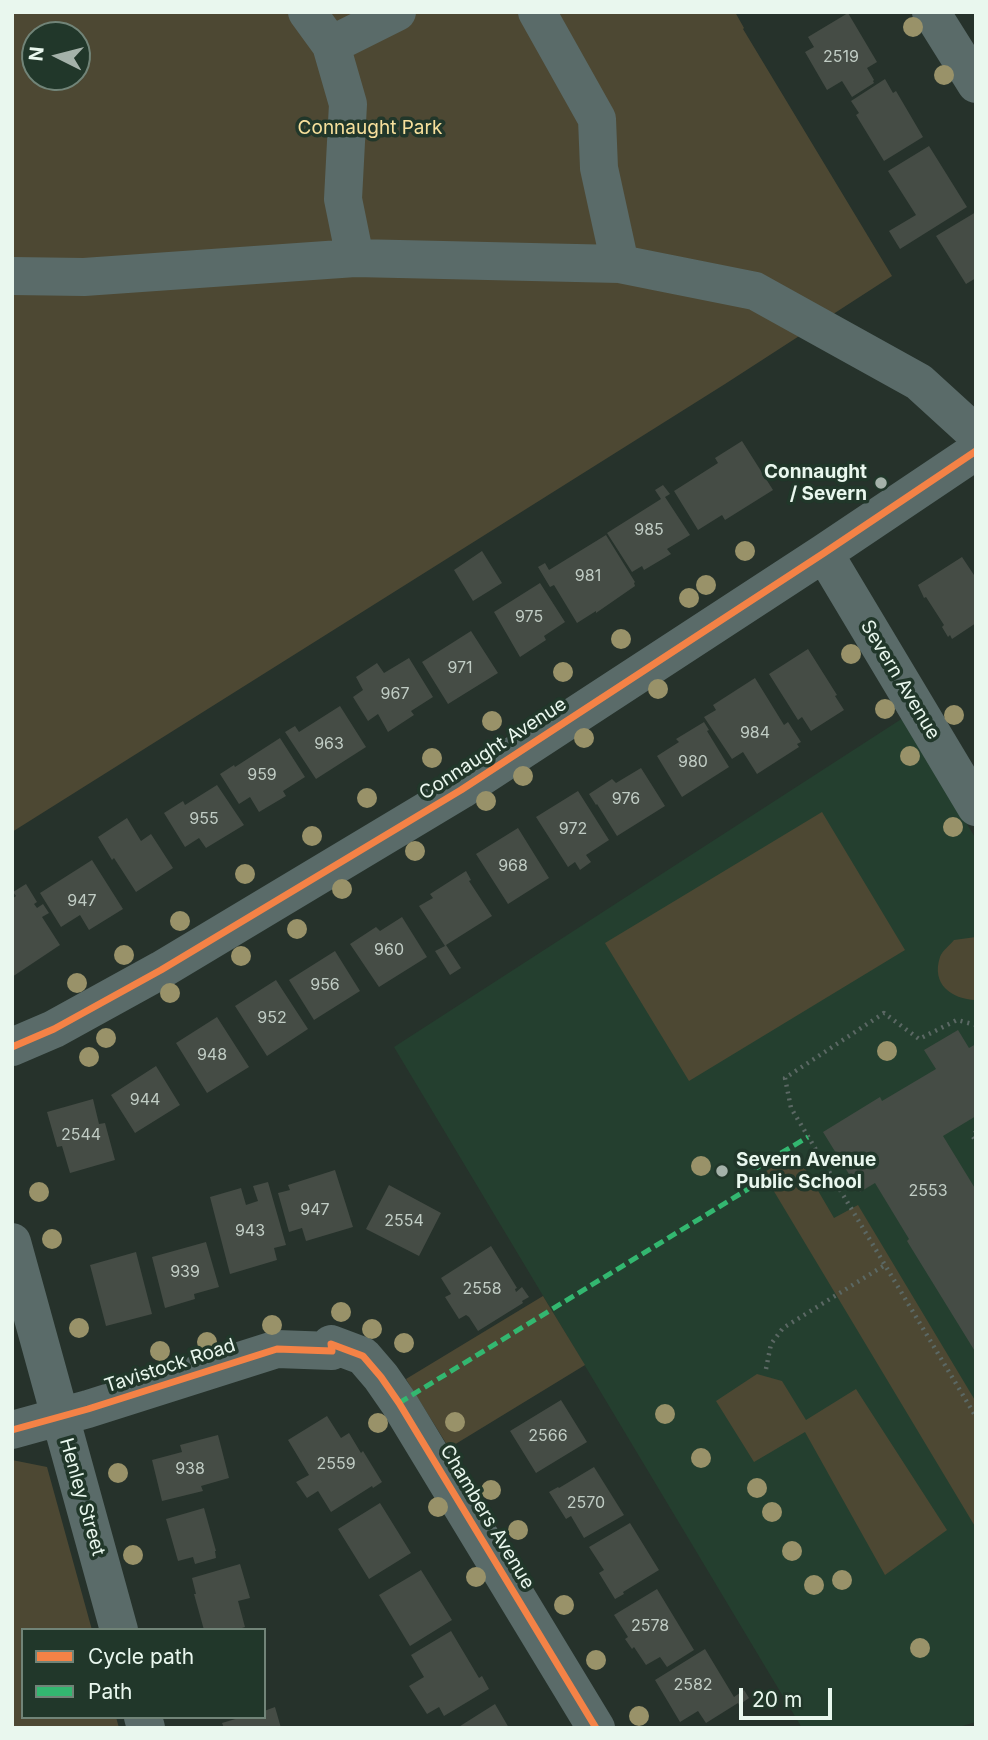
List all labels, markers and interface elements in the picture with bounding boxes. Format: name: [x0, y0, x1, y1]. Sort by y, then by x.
north arrow: [21, 21, 91, 91]
text: N: [24, 46, 49, 62]
house number: 2519: [823, 47, 859, 67]
park label: Connaught Park: [298, 117, 442, 139]
place label: Connaught / Severn: [764, 461, 867, 505]
marker: Connaught / Severn: [873, 475, 889, 491]
house number: 985: [634, 520, 664, 540]
house number: 981: [575, 566, 601, 586]
house number: 975: [515, 607, 543, 627]
street label: Severn Avenue: [855, 616, 945, 744]
house number: 971: [447, 658, 473, 678]
house number: 967: [381, 684, 409, 704]
street label: Connaught Avenue: [415, 693, 571, 805]
house number: 984: [740, 723, 770, 743]
house number: 963: [314, 734, 344, 754]
house number: 980: [678, 752, 708, 772]
house number: 959: [247, 765, 277, 785]
house number: 976: [612, 789, 640, 809]
house number: 955: [189, 809, 219, 829]
house number: 972: [559, 819, 587, 839]
house number: 968: [498, 856, 528, 876]
house number: 947: [67, 891, 97, 911]
house number: 960: [374, 940, 404, 960]
house number: 956: [310, 975, 340, 995]
house number: 952: [257, 1008, 287, 1028]
house number: 948: [197, 1045, 227, 1065]
house number: 944: [130, 1090, 160, 1110]
house number: 2544: [61, 1125, 101, 1145]
place label: Severn Avenue Public School: [736, 1149, 876, 1193]
marker: Severn Avenue Public School: [714, 1163, 730, 1179]
house number: 2553: [908, 1181, 948, 1201]
house number: 947: [300, 1200, 330, 1220]
house number: 2554: [384, 1211, 424, 1231]
house number: 943: [235, 1221, 265, 1241]
house number: 939: [170, 1262, 200, 1282]
house number: 2558: [462, 1279, 502, 1299]
street label: Tavistock Road: [102, 1334, 238, 1398]
house number: 2566: [528, 1426, 568, 1446]
street label: Henley Street: [54, 1436, 110, 1558]
street label: Chambers Avenue: [435, 1441, 539, 1593]
house number: 2559: [316, 1454, 356, 1474]
house number: 938: [175, 1459, 205, 1479]
house number: 2570: [567, 1493, 605, 1513]
house number: 2578: [631, 1616, 669, 1636]
legend: [21, 1628, 266, 1719]
text: Cycle path: [88, 1644, 194, 1669]
scale bar: [743, 1674, 836, 1718]
house number: 2582: [673, 1675, 713, 1695]
text: Path: [88, 1679, 133, 1704]
text: 20 m: [752, 1687, 802, 1712]

